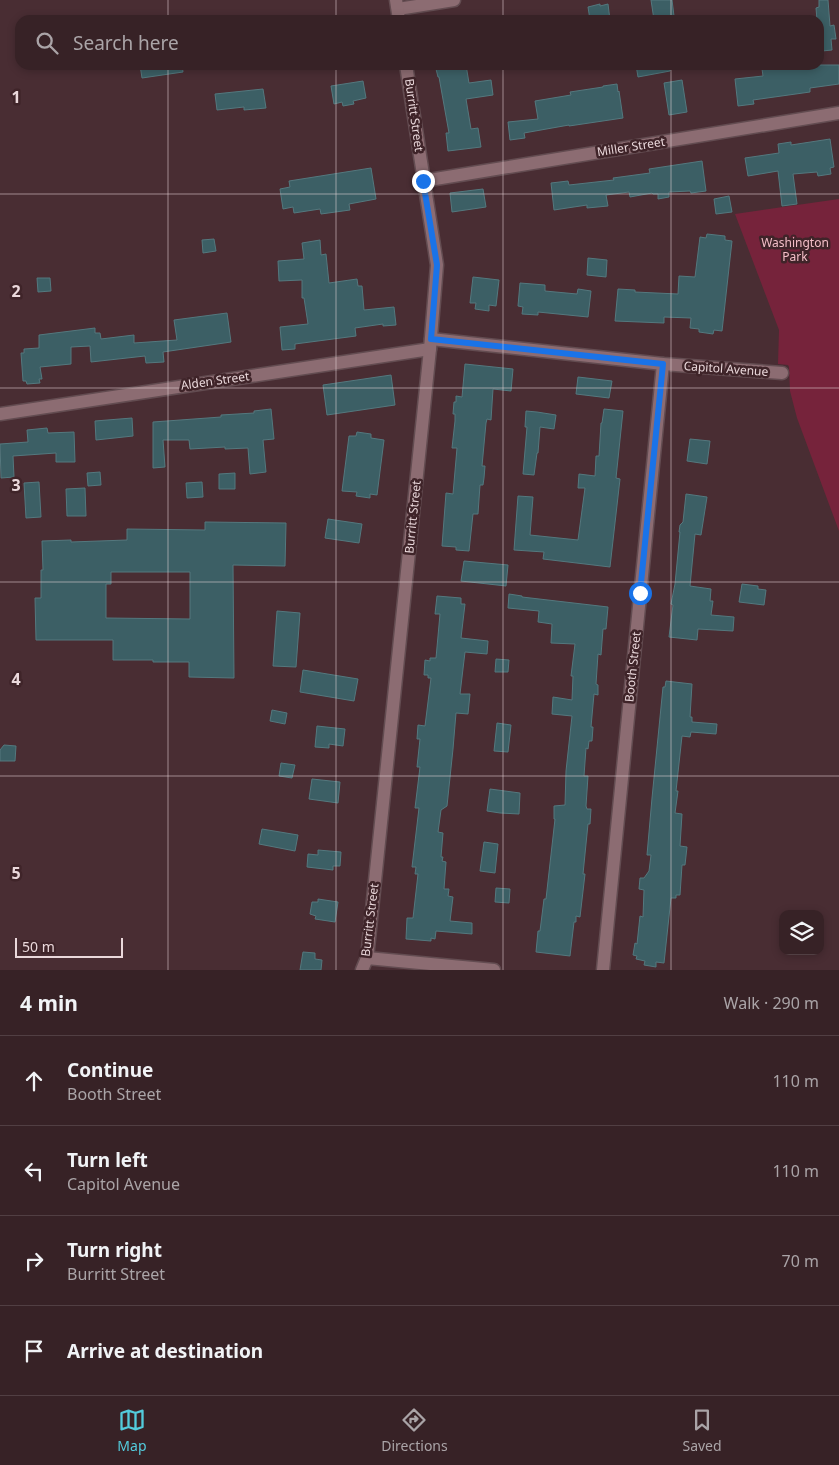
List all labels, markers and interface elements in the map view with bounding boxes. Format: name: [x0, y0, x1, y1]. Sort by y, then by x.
search box: [15, 15, 824, 70]
icon: search: [33, 29, 61, 57]
text: Search here: [73, 30, 179, 56]
street label: Burritt Street: [401, 77, 428, 153]
text: 1: [11, 86, 21, 108]
street label: Miller Street: [596, 133, 667, 160]
route end: [412, 170, 435, 193]
park label: Washington Park: [761, 234, 829, 265]
text: 2: [11, 280, 21, 302]
street label: Capitol Avenue: [683, 357, 769, 380]
street label: Alden Street: [180, 367, 251, 394]
text: 3: [11, 474, 21, 496]
street label: Burritt Street: [400, 479, 425, 554]
route start: [629, 582, 652, 605]
street label: Booth Street: [620, 630, 645, 703]
text: 4: [11, 668, 21, 690]
text: 5: [11, 862, 21, 884]
street label: Burritt Street: [357, 882, 383, 957]
map controls: [779, 910, 824, 955]
button: layers: [779, 910, 824, 955]
scale bar: [15, 935, 122, 958]
text: 50 m: [22, 937, 55, 956]
text: 4 min: [20, 989, 78, 1017]
text: Walk · 290 m: [724, 992, 819, 1014]
text: Continue: [67, 1057, 153, 1083]
icon: ahead: [20, 1067, 48, 1095]
text: 110 m: [772, 1070, 819, 1092]
text: Booth Street: [67, 1083, 161, 1105]
text: Turn left: [67, 1147, 148, 1173]
icon: left: [20, 1157, 48, 1185]
text: 110 m: [772, 1160, 819, 1182]
text: Capitol Avenue: [67, 1173, 180, 1195]
text: Turn right: [67, 1237, 162, 1263]
icon: right: [20, 1247, 48, 1275]
text: 70 m: [782, 1250, 819, 1272]
text: Burritt Street: [67, 1263, 165, 1285]
icon: arrive: [20, 1337, 48, 1365]
text: Arrive at destination: [67, 1338, 263, 1364]
tab: Map: [117, 1406, 147, 1455]
tab: Directions: [381, 1406, 448, 1455]
tab: Saved: [682, 1406, 722, 1455]

